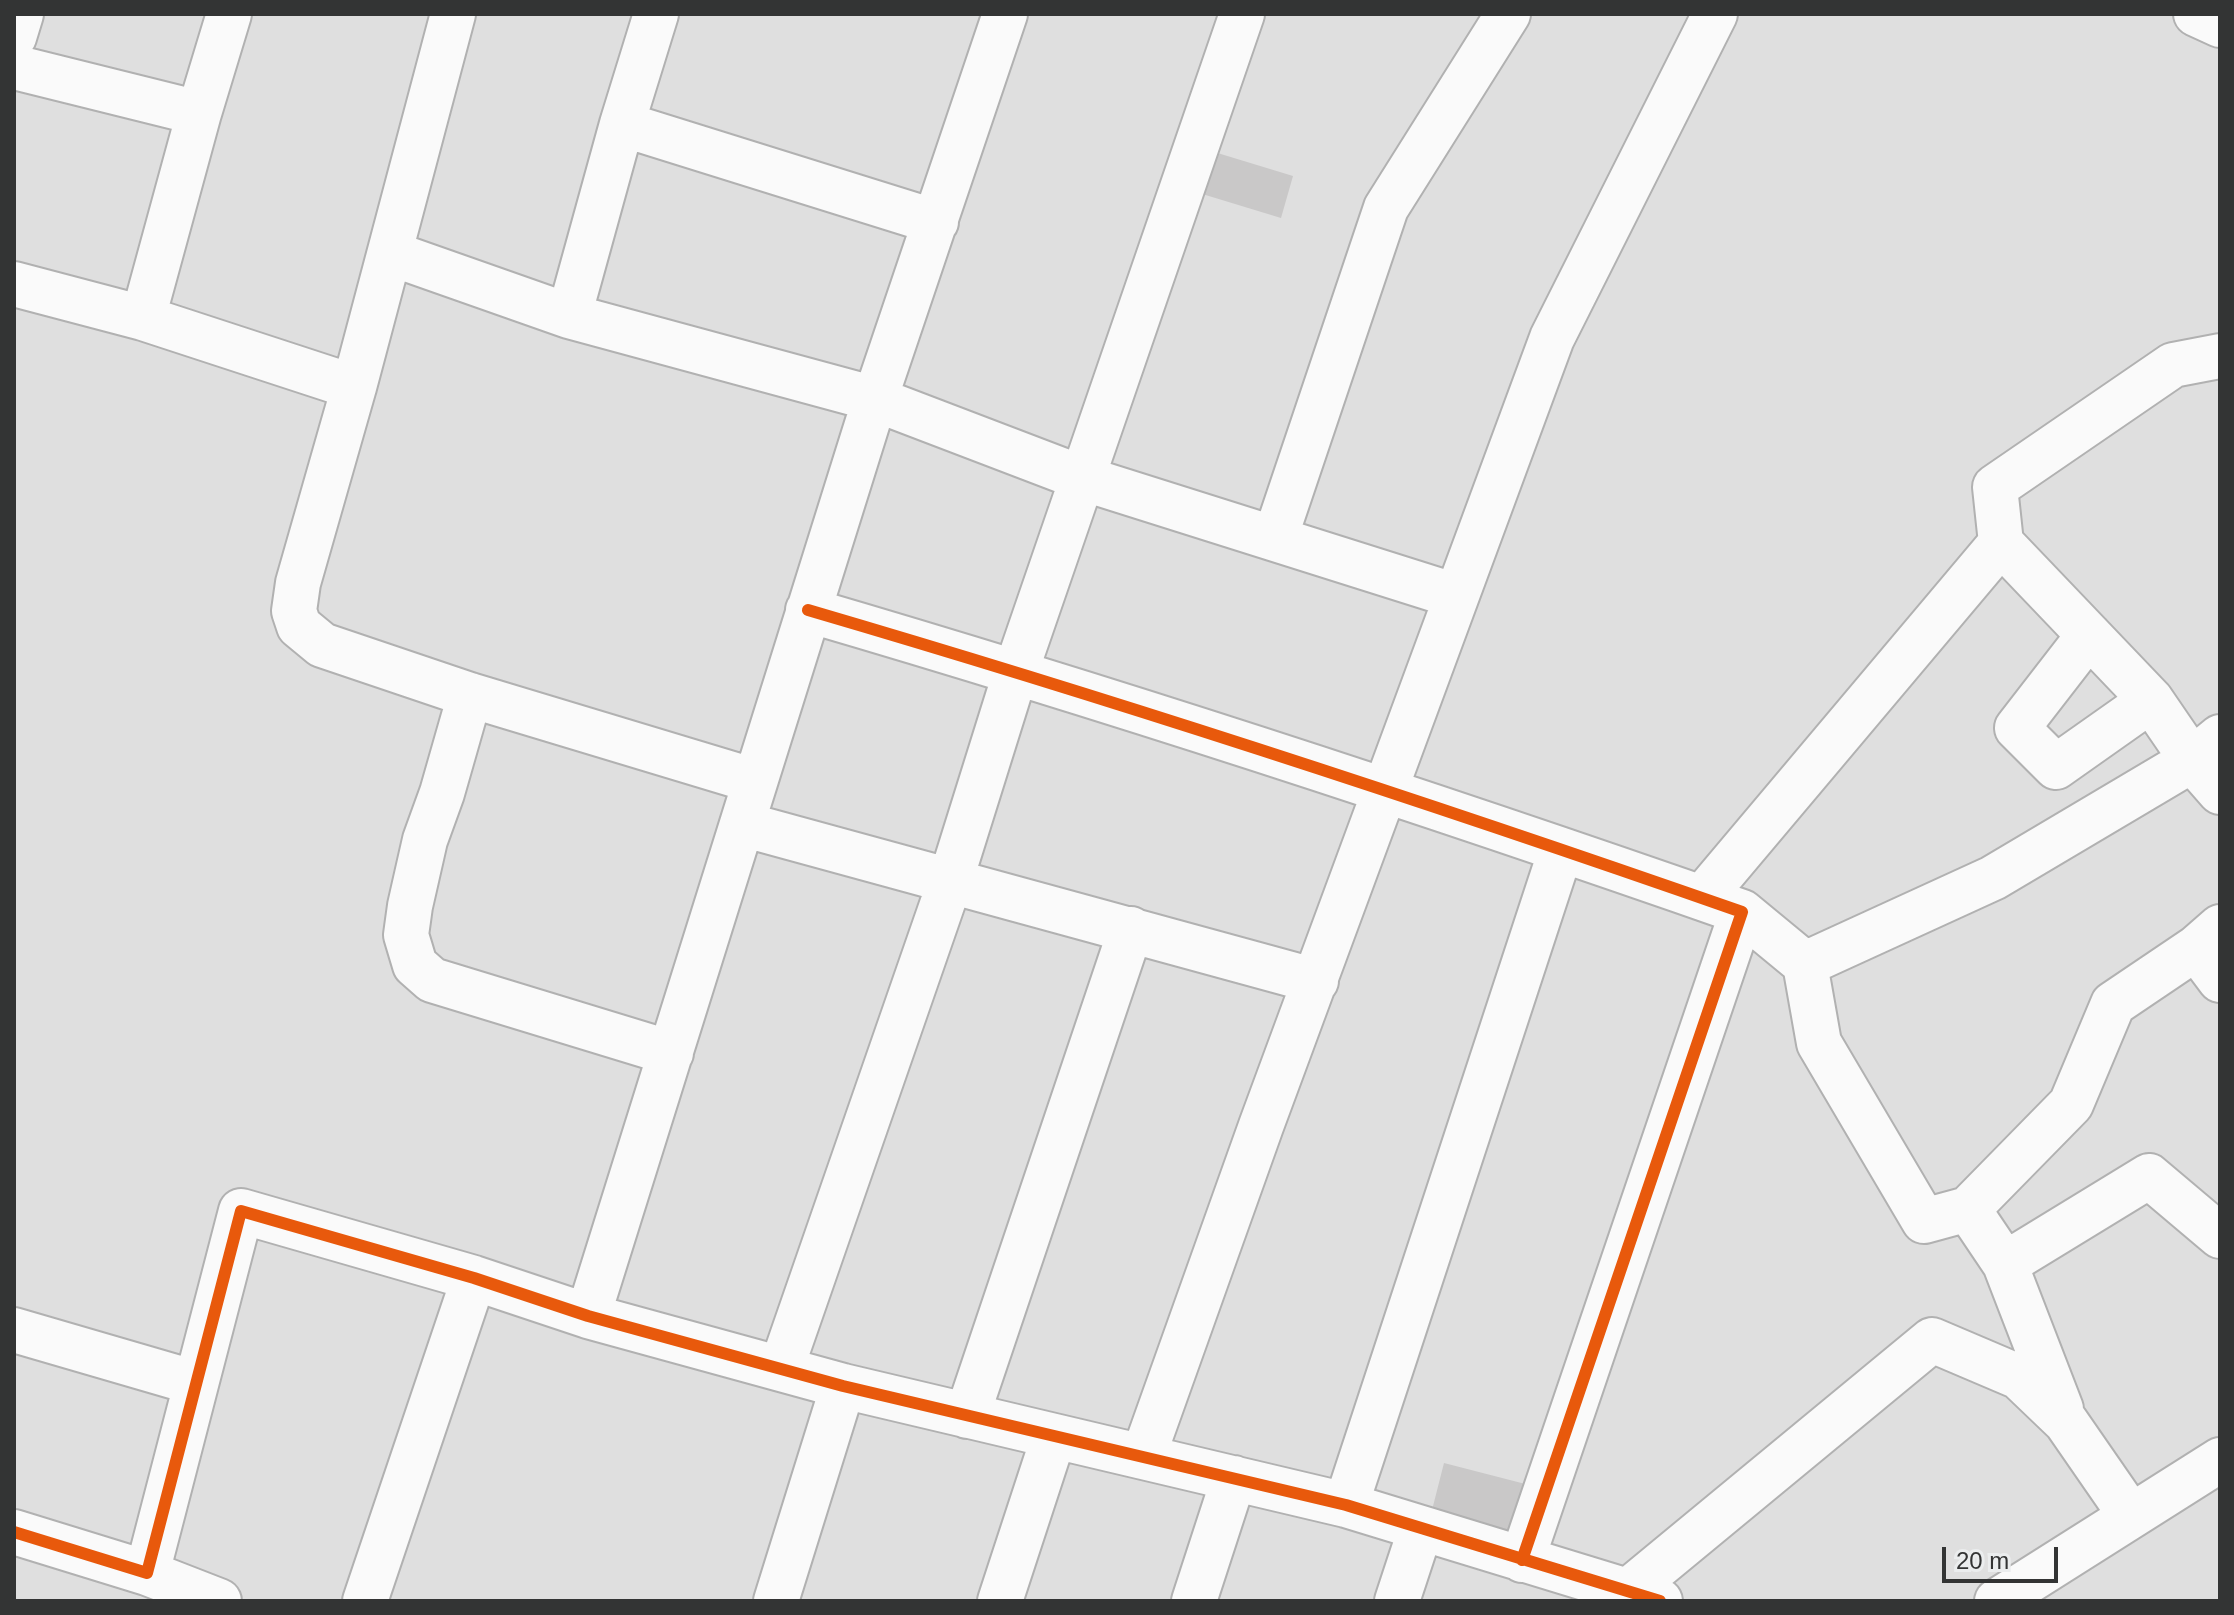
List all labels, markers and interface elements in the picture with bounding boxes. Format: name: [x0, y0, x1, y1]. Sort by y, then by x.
scale bar: [1946, 1531, 2062, 1581]
text: 20 m: [1956, 1547, 2009, 1574]

